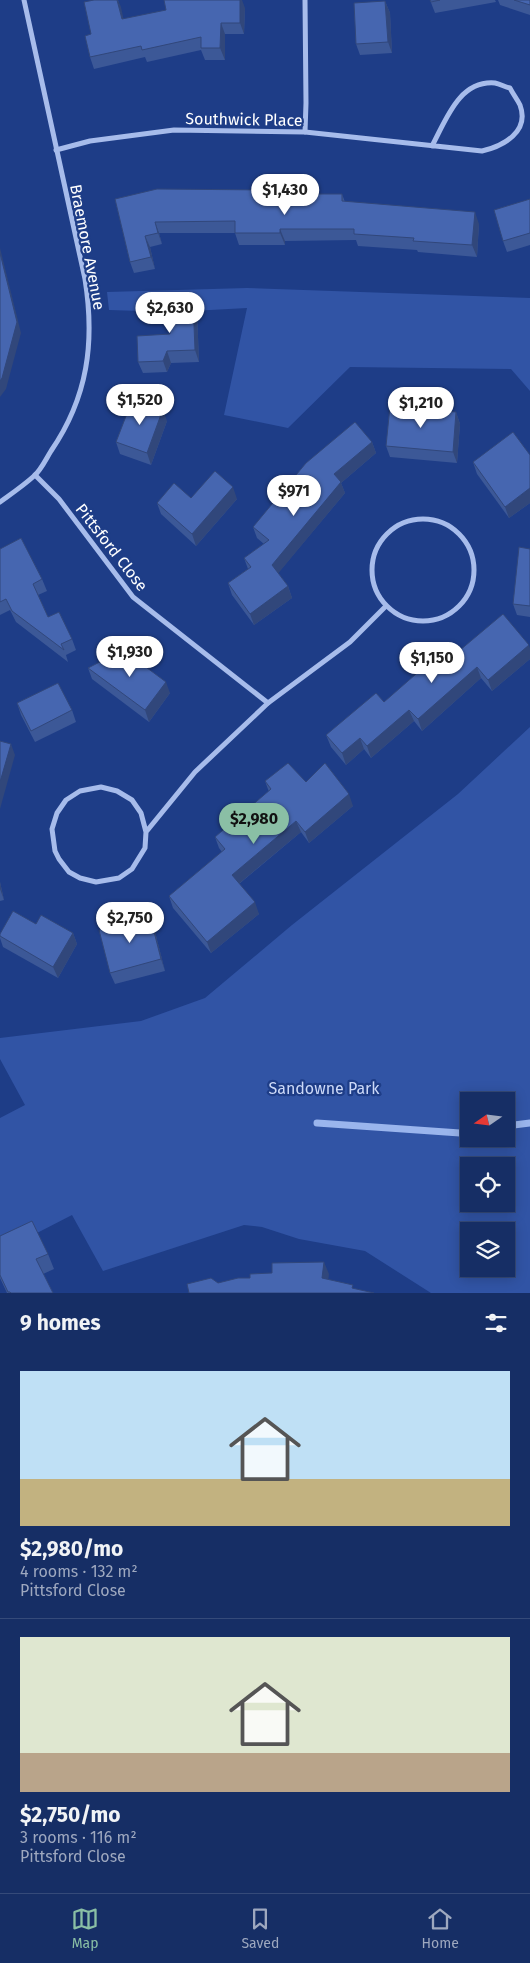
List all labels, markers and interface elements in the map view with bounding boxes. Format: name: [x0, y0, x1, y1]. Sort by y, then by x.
street label: Southwick Place: [185, 109, 303, 130]
pin: $1,430: [244, 174, 326, 216]
text: $1,430: [262, 180, 308, 199]
street label: Braemore Avenue: [66, 183, 109, 312]
pin: $2,630: [129, 292, 211, 334]
text: $2,630: [146, 298, 194, 317]
pin: $1,520: [99, 384, 181, 426]
pin: $1,210: [380, 386, 462, 429]
text: $1,520: [117, 390, 163, 409]
text: $1,210: [399, 393, 443, 412]
pin: $971: [264, 474, 324, 517]
text: $971: [278, 481, 310, 500]
street label: Pittsford Close: [72, 500, 152, 595]
pin: $1,930: [89, 636, 171, 678]
text: $1,930: [107, 642, 153, 661]
pin: $1,150: [391, 642, 473, 684]
text: $1,150: [410, 648, 454, 667]
pin: $2,980: [213, 802, 295, 845]
text: $2,980: [230, 809, 278, 828]
pin: $2,750: [89, 902, 171, 944]
text: $2,750: [107, 908, 153, 927]
park label: Sandowne Park: [268, 1079, 380, 1098]
north arrow: [460, 1092, 515, 1148]
map controls: [460, 1092, 515, 1277]
button: locate: [460, 1157, 515, 1212]
button: layers: [460, 1222, 515, 1277]
icon: filters: [482, 1309, 510, 1337]
text: 9 homes: [20, 1310, 101, 1336]
icon: home: [220, 1404, 310, 1494]
text: $2,980/mo: [20, 1536, 123, 1562]
text: 4 rooms · 132 m²: [20, 1562, 138, 1581]
text: Pittsford Close: [20, 1581, 126, 1600]
icon: home: [220, 1669, 310, 1759]
text: $2,750/mo: [20, 1802, 121, 1828]
text: 3 rooms · 116 m²: [20, 1828, 137, 1847]
text: Pittsford Close: [20, 1847, 126, 1866]
tab: Map: [71, 1905, 99, 1952]
tab: Saved: [241, 1905, 279, 1952]
tab: Home: [422, 1905, 459, 1952]

